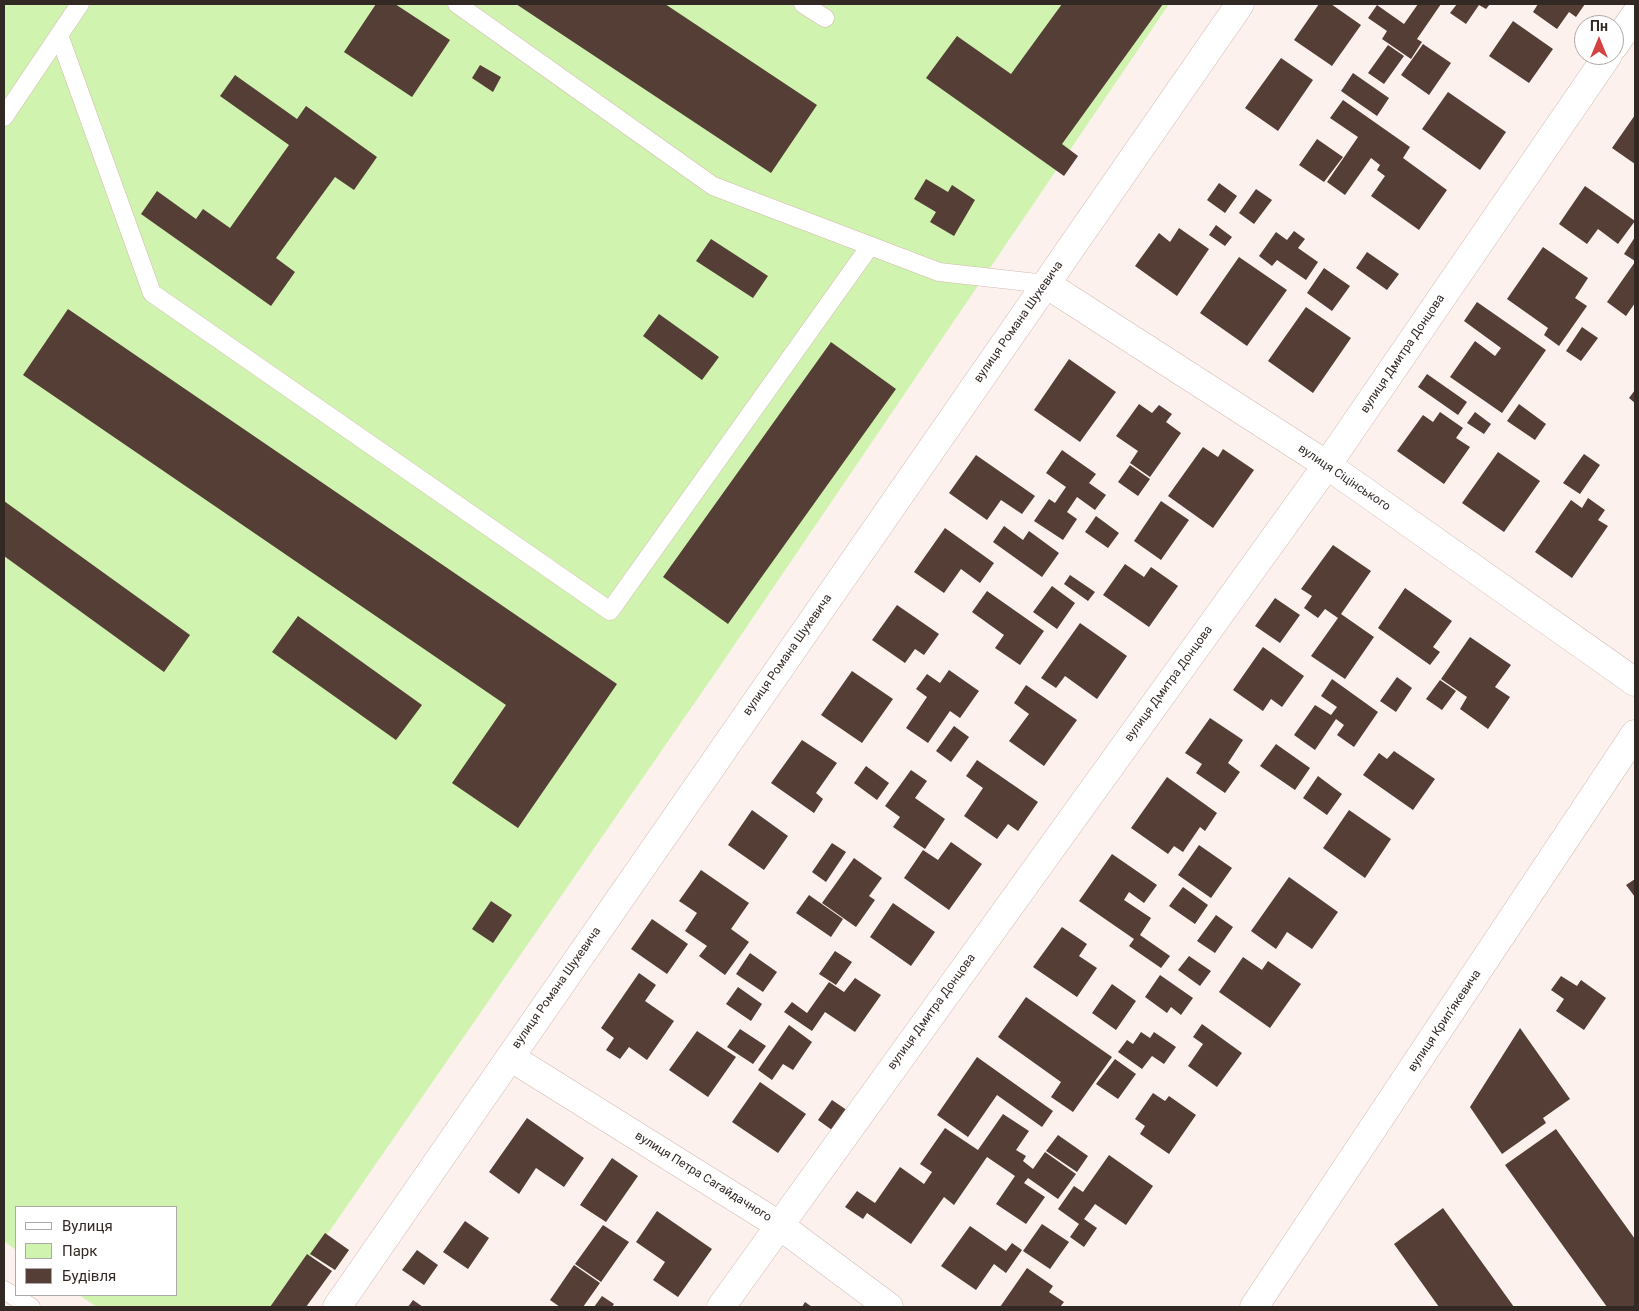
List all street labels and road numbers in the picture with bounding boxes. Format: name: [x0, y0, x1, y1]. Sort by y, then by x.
street label: вулиця Романа Шухевича: [972, 258, 1066, 386]
street label: вулиця Дмитра Донцова: [1358, 292, 1448, 416]
street label: вулиця Сіцінського: [1295, 442, 1393, 514]
street label: вулиця Романа Шухевича: [741, 591, 835, 719]
street label: вулиця Дмитра Донцова: [1122, 623, 1216, 745]
street label: вулиця Романа Шухевича: [510, 924, 604, 1052]
street label: вулиця Дмитра Донцова: [885, 951, 979, 1073]
street label: вулиця Крипʼякевича: [1406, 967, 1484, 1075]
street label: вулиця Петра Сагайдачного: [632, 1129, 774, 1225]

